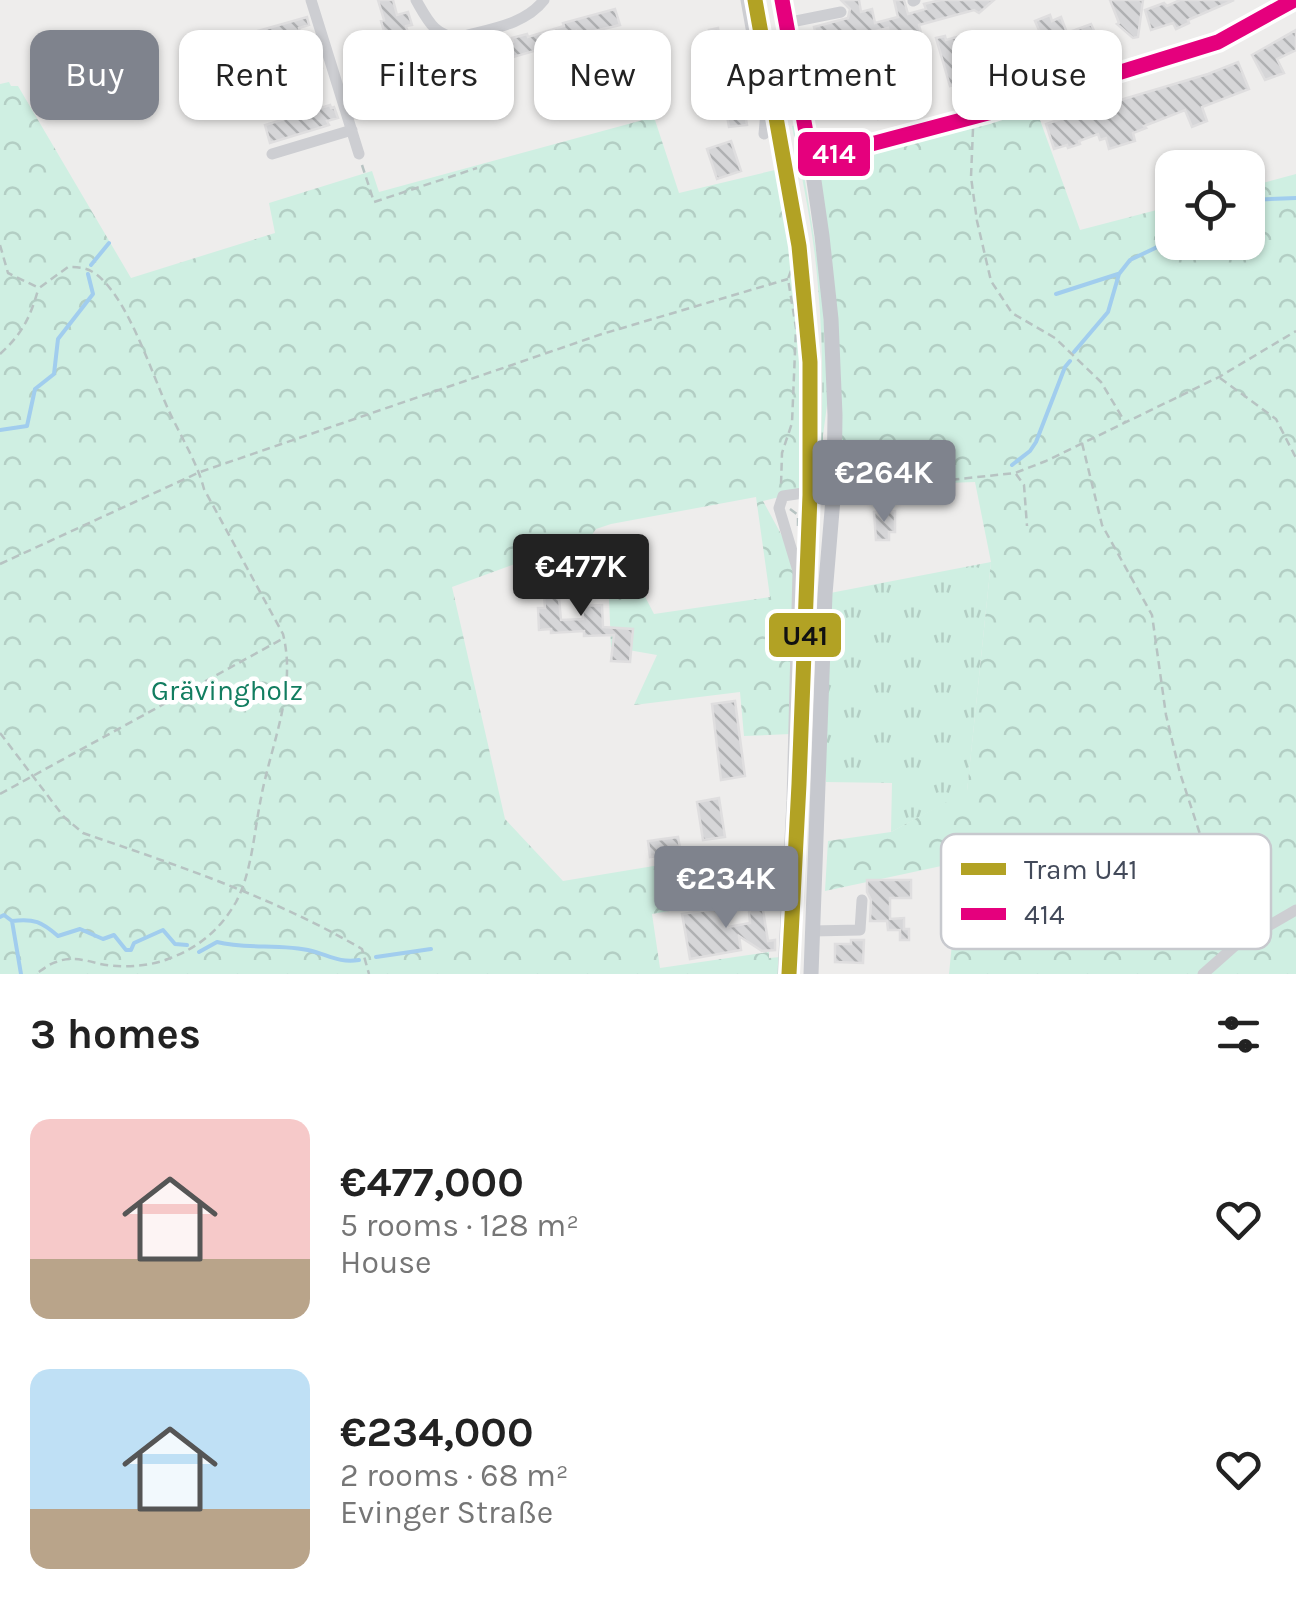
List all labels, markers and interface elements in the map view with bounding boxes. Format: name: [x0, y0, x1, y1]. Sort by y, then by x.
chip: Buy: [30, 30, 159, 120]
chip: Rent: [179, 30, 323, 120]
chip: Filters: [343, 30, 514, 120]
chip: New: [534, 30, 671, 120]
chip: Apartment: [691, 30, 932, 120]
chip: House: [952, 30, 1122, 120]
line badge: 414: [796, 130, 872, 178]
text: 414: [812, 137, 856, 170]
map controls: [1155, 150, 1265, 260]
button: locate: [1155, 150, 1265, 260]
pin: €264K: [814, 440, 954, 525]
text: €264K: [834, 454, 934, 491]
pin: €477K: [511, 534, 651, 619]
text: €477K: [535, 548, 627, 585]
line badge: U41: [767, 611, 843, 659]
text: U41: [782, 619, 828, 652]
park label: Grävingholz: [151, 674, 303, 707]
legend: [941, 834, 1271, 949]
pin: €234K: [656, 846, 796, 931]
text: Tram U41: [1024, 853, 1138, 886]
text: €234K: [676, 860, 776, 897]
text: 414: [1024, 898, 1065, 931]
icon: filters: [1211, 1007, 1266, 1062]
text: 3 homes: [30, 1009, 201, 1059]
text: €477,000: [340, 1157, 524, 1207]
icon: home: [110, 1159, 230, 1279]
icon: heart: [1211, 1192, 1266, 1247]
text: 5 rooms · 128 m²: [340, 1207, 579, 1244]
text: House: [340, 1244, 432, 1281]
text: €234,000: [340, 1407, 533, 1457]
icon: home: [110, 1409, 230, 1529]
icon: heart: [1211, 1442, 1266, 1497]
text: 2 rooms · 68 m²: [340, 1457, 569, 1494]
text: Evinger Straße: [340, 1494, 553, 1531]

